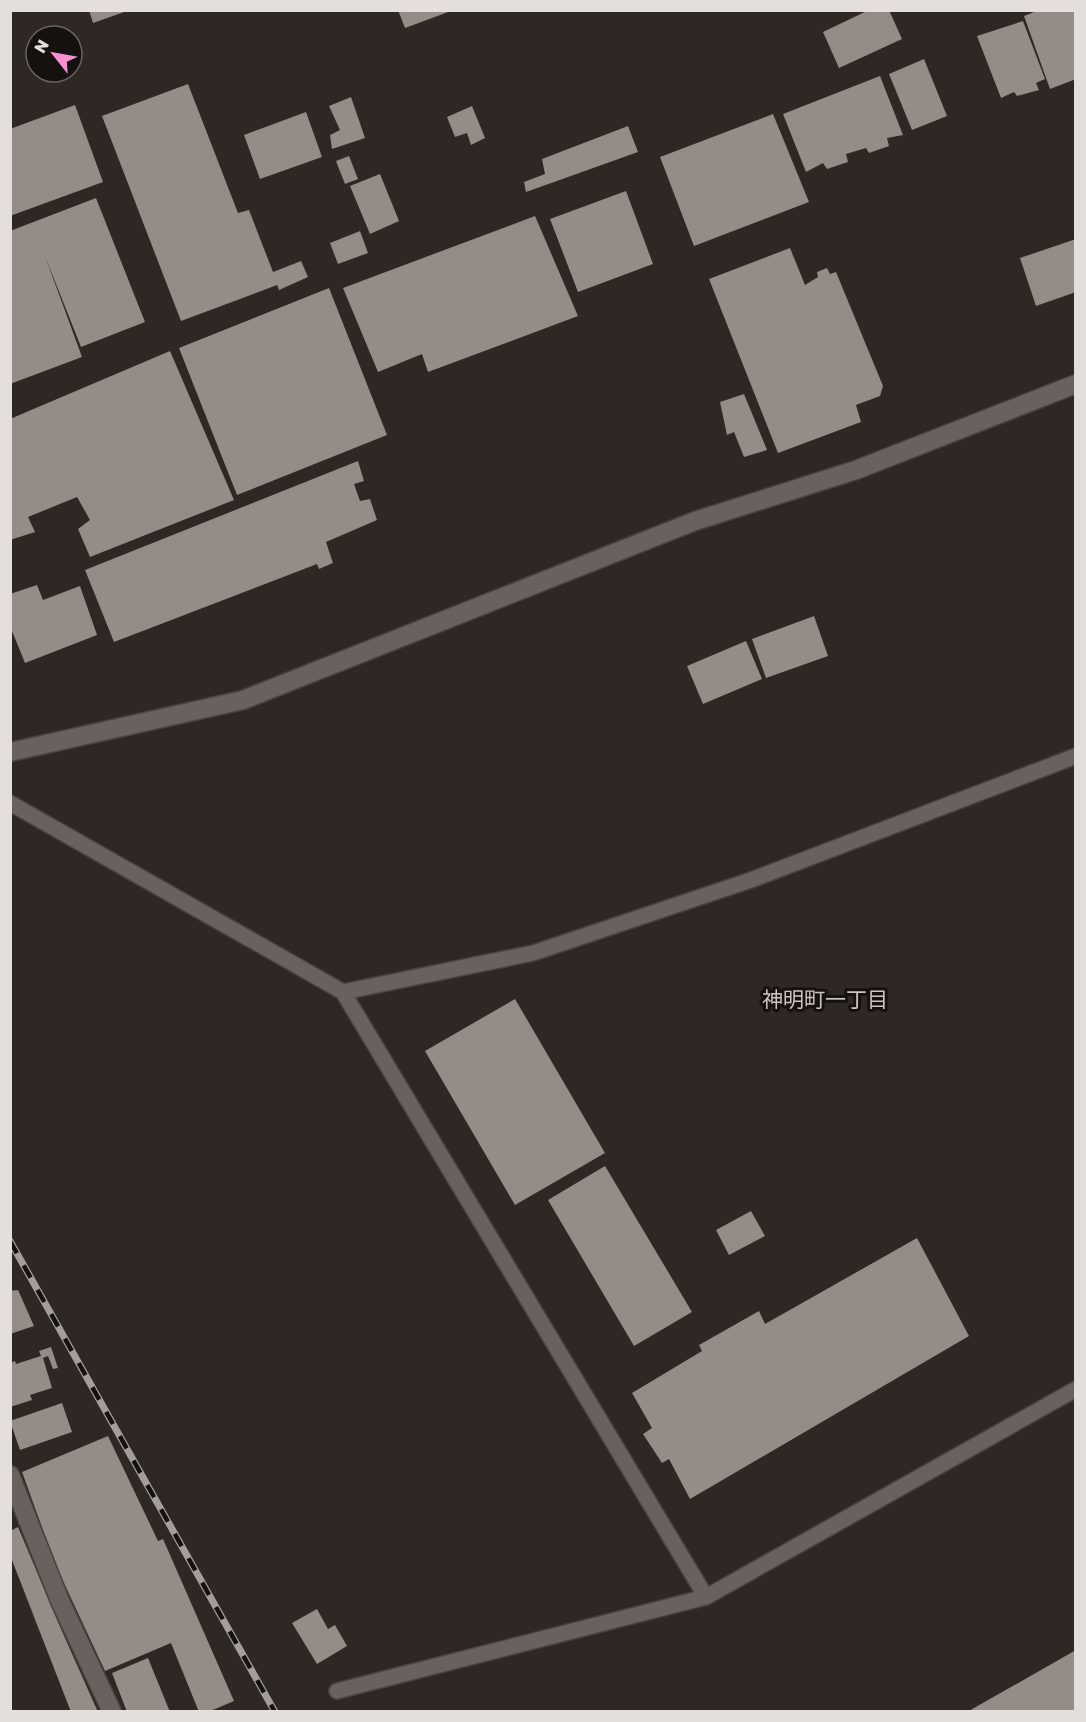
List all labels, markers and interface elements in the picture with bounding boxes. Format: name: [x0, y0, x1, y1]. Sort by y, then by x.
north arrow: [24, 24, 84, 84]
text: N: [29, 36, 53, 57]
district label: 神明町一丁目: [762, 986, 888, 1012]

